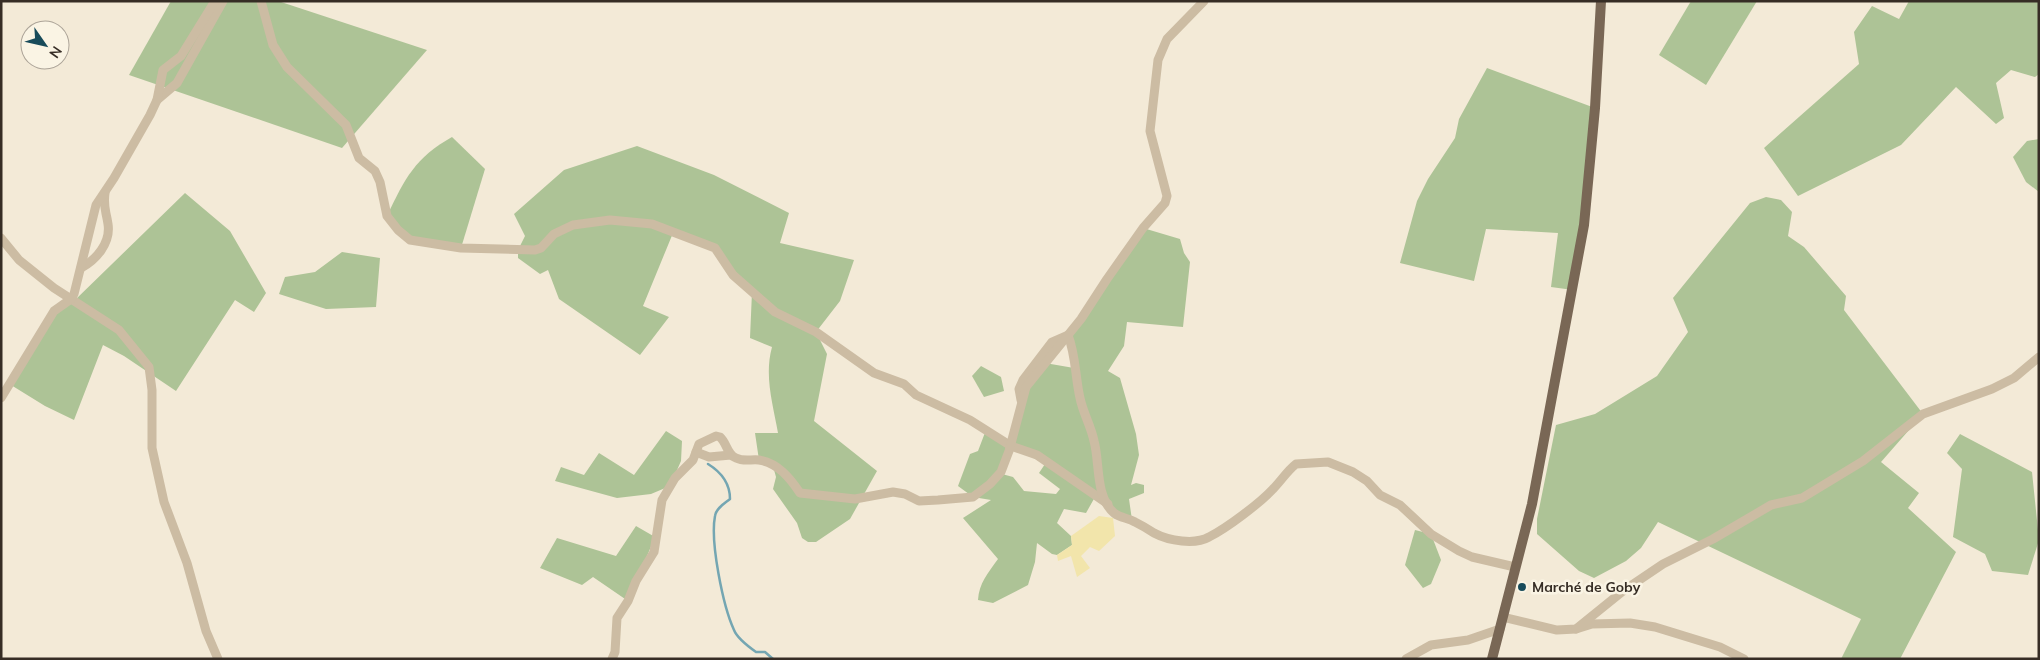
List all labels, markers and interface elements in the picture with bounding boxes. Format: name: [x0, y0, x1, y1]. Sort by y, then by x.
north arrow: [20, 20, 70, 70]
text: N: [45, 43, 66, 62]
place label: Marché de Goby: [1532, 578, 1641, 596]
marker: Marché de Goby: [1516, 581, 1528, 593]

